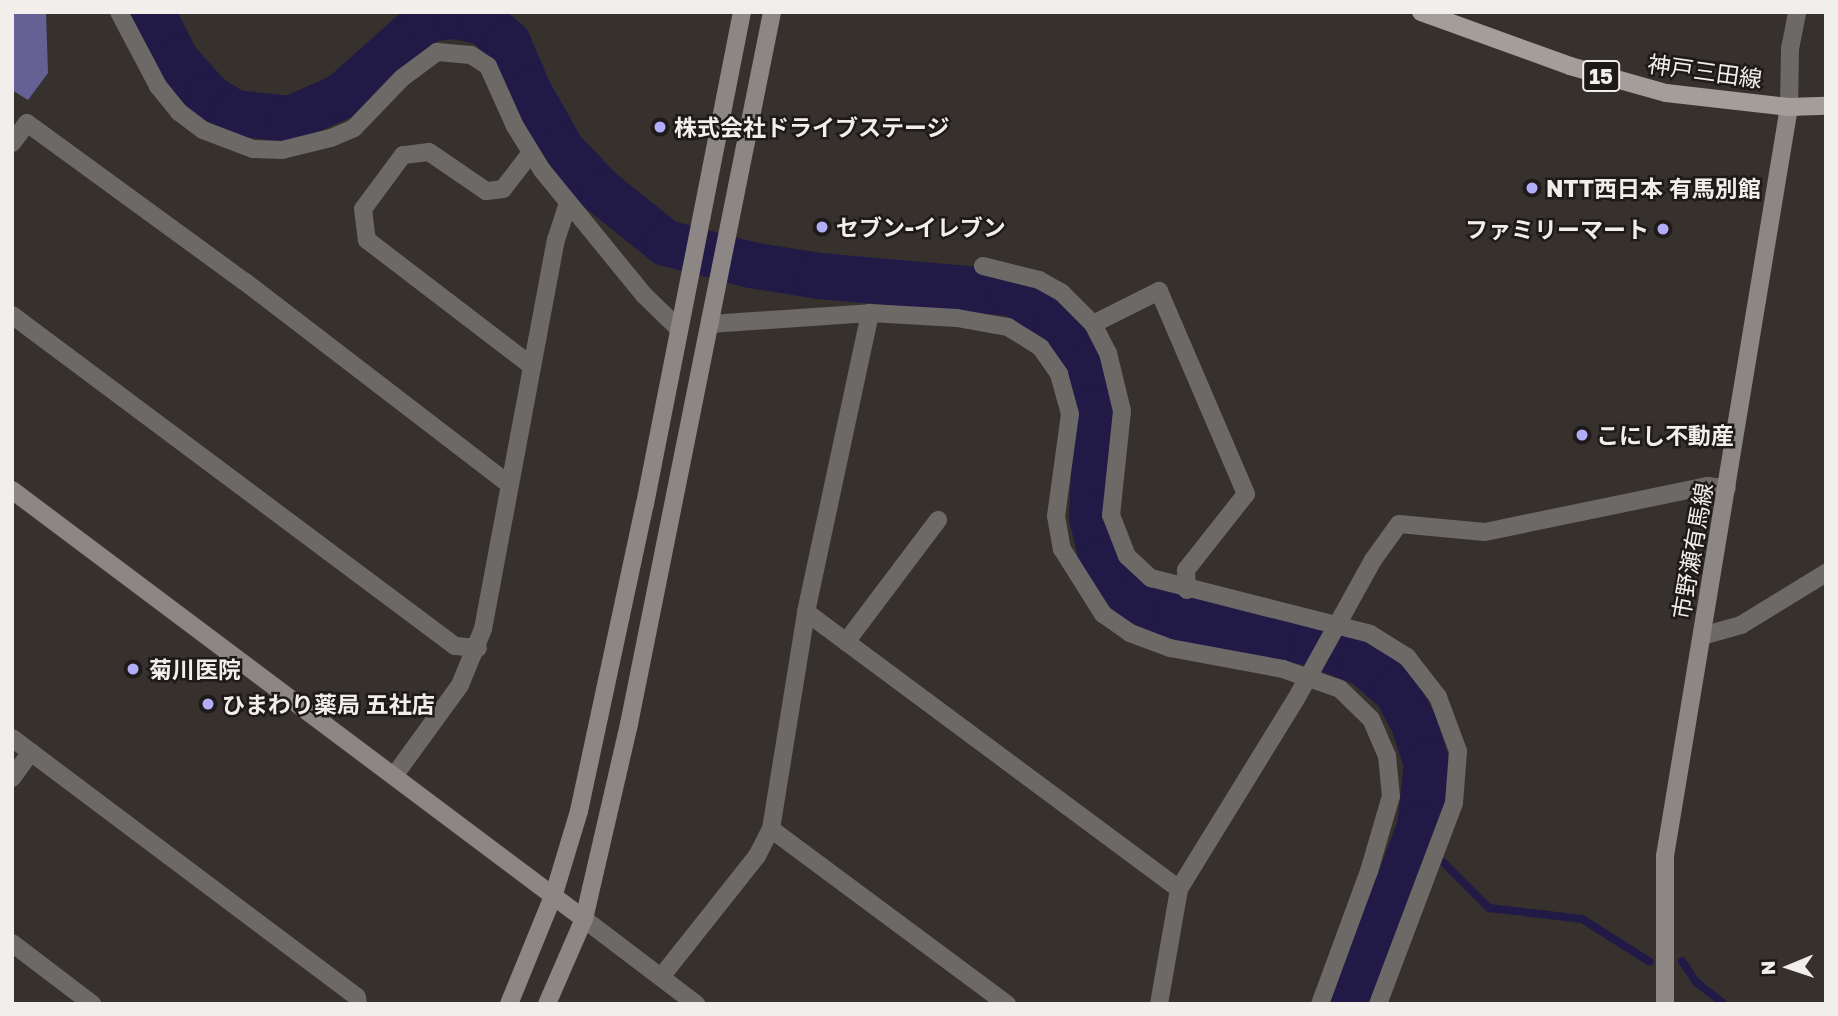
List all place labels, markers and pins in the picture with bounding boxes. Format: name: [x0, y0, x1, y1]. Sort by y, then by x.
place label: 株式会社ドライブステージ: [674, 113, 950, 141]
marker: 株式会社ドライブステージ: [652, 119, 668, 135]
place label: NTT西日本 有馬別館: [1546, 174, 1761, 202]
marker: NTT西日本 有馬別館: [1524, 180, 1540, 196]
place label: セブン-イレブン: [836, 213, 1006, 241]
place label: ファミリーマート: [1465, 215, 1649, 243]
marker: セブン-イレブン: [814, 219, 830, 235]
marker: ファミリーマート: [1655, 221, 1671, 237]
place label: こにし不動産: [1596, 421, 1734, 449]
marker: こにし不動産: [1574, 427, 1590, 443]
place label: 菊川医院: [149, 655, 241, 683]
marker: 菊川医院: [123, 659, 143, 679]
place label: ひまわり薬局 五社店: [222, 690, 435, 718]
marker: ひまわり薬局 五社店: [200, 696, 216, 712]

